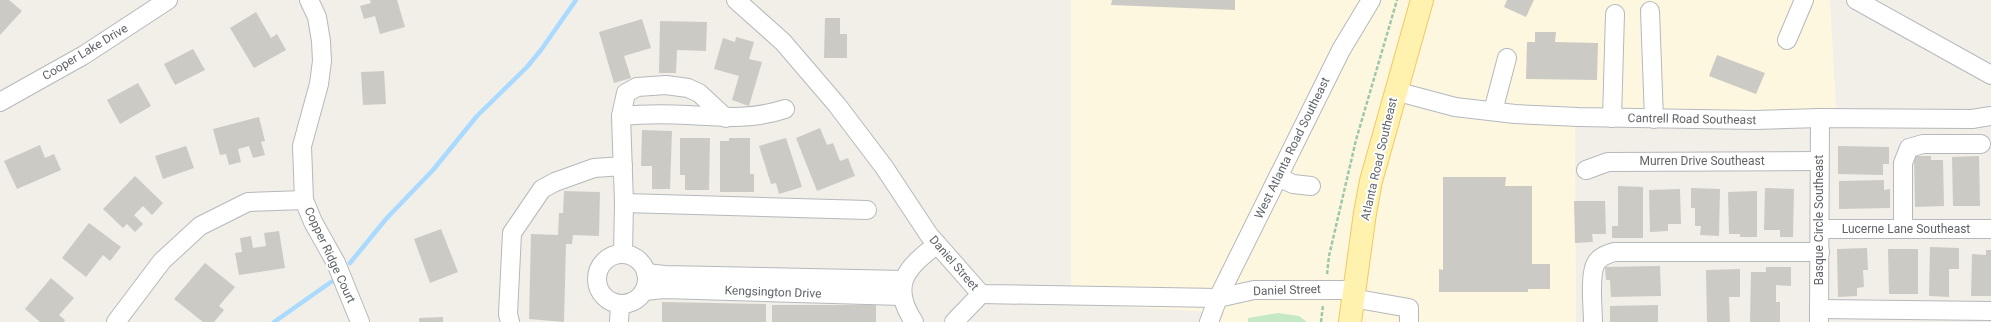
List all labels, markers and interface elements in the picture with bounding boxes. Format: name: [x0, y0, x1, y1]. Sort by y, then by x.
street label: Cooper Lake Drive: [40, 21, 130, 83]
street label: West Atlanta Road Southeast: [1252, 75, 1332, 221]
street label: Atlanta Road Southeast: [1358, 96, 1400, 222]
street label: Cantrell Road Southeast: [1628, 111, 1757, 127]
street label: Murren Drive Southeast: [1639, 154, 1765, 168]
street label: Basque Circle Southeast: [1812, 155, 1826, 285]
street label: Copper Ridge Court: [302, 205, 358, 305]
street label: Lucerne Lane Southeast: [1842, 222, 1970, 236]
street label: Daniel Street: [926, 233, 982, 293]
street label: Daniel Street: [1253, 282, 1321, 298]
street label: Kengsington Drive: [724, 283, 822, 301]

